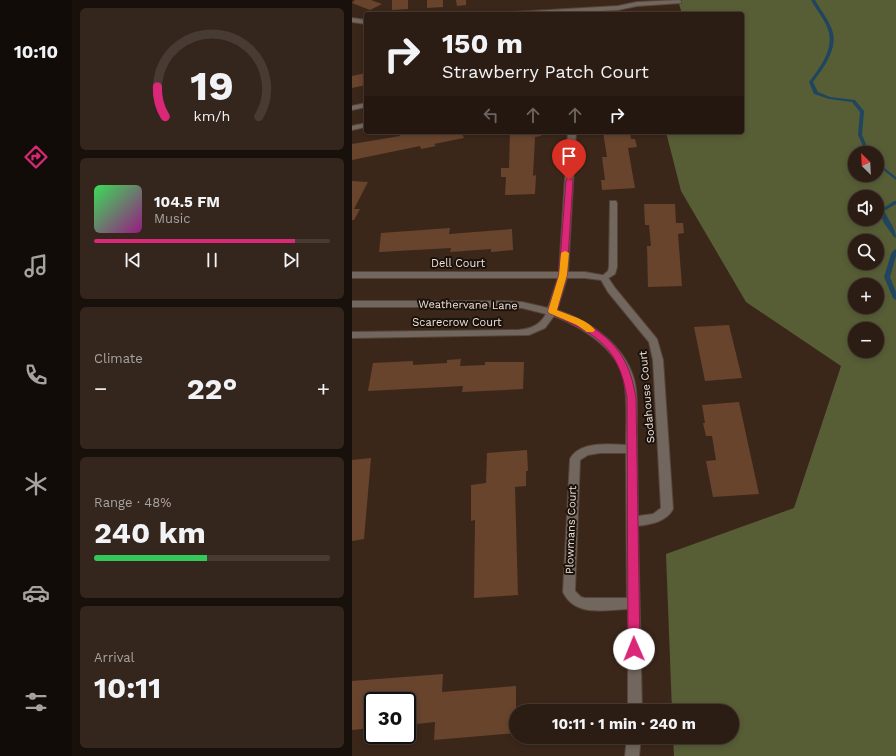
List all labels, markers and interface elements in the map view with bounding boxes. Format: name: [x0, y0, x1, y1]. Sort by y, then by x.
text: 150 m: [442, 27, 523, 60]
icon: right: [376, 28, 428, 80]
text: 10:10: [14, 41, 58, 62]
text: 19: [190, 61, 234, 110]
text: Strawberry Patch Court: [442, 61, 649, 82]
icon: left: [480, 104, 502, 126]
icon: ahead: [522, 104, 544, 126]
icon: ahead: [564, 104, 586, 126]
icon: right: [606, 104, 628, 126]
text: km/h: [194, 107, 230, 123]
pin: [552, 139, 586, 180]
icon: directions: [22, 143, 50, 171]
icon: arrive: [558, 145, 580, 167]
north arrow: [848, 146, 884, 182]
map controls: [848, 146, 884, 358]
button: sound: [848, 190, 884, 226]
text: 104.5 FM: [154, 193, 220, 211]
text: Music: [154, 211, 191, 226]
button: search: [848, 234, 884, 270]
icon: previous: [122, 249, 144, 271]
icon: pause: [201, 249, 223, 271]
icon: next: [280, 249, 302, 271]
icon: music: [22, 252, 50, 280]
street label: Dell Court: [431, 257, 485, 270]
button: +: [848, 278, 884, 314]
street label: Weathervane Lane: [418, 298, 518, 312]
street label: Scarecrow Court: [412, 316, 502, 329]
button: −: [848, 322, 884, 358]
street label: Sodahouse Court: [636, 350, 658, 444]
text: Climate: [94, 351, 143, 366]
icon: phone: [22, 361, 50, 389]
text: 22°: [187, 371, 237, 406]
text: −: [94, 376, 107, 401]
text: +: [317, 376, 330, 401]
icon: climate: [22, 470, 50, 498]
street label: Plowmans Court: [563, 485, 579, 574]
text: Range · 48%: [94, 495, 171, 510]
text: 240 km: [94, 515, 206, 550]
icon: car: [22, 579, 50, 607]
position arrow: [613, 628, 655, 670]
text: Arrival: [94, 650, 135, 665]
text: 10:11: [94, 670, 161, 705]
icon: filters: [22, 688, 50, 716]
speed limit sign: 30: [364, 692, 416, 744]
text: 10:11 · 1 min · 240 m: [552, 715, 696, 733]

